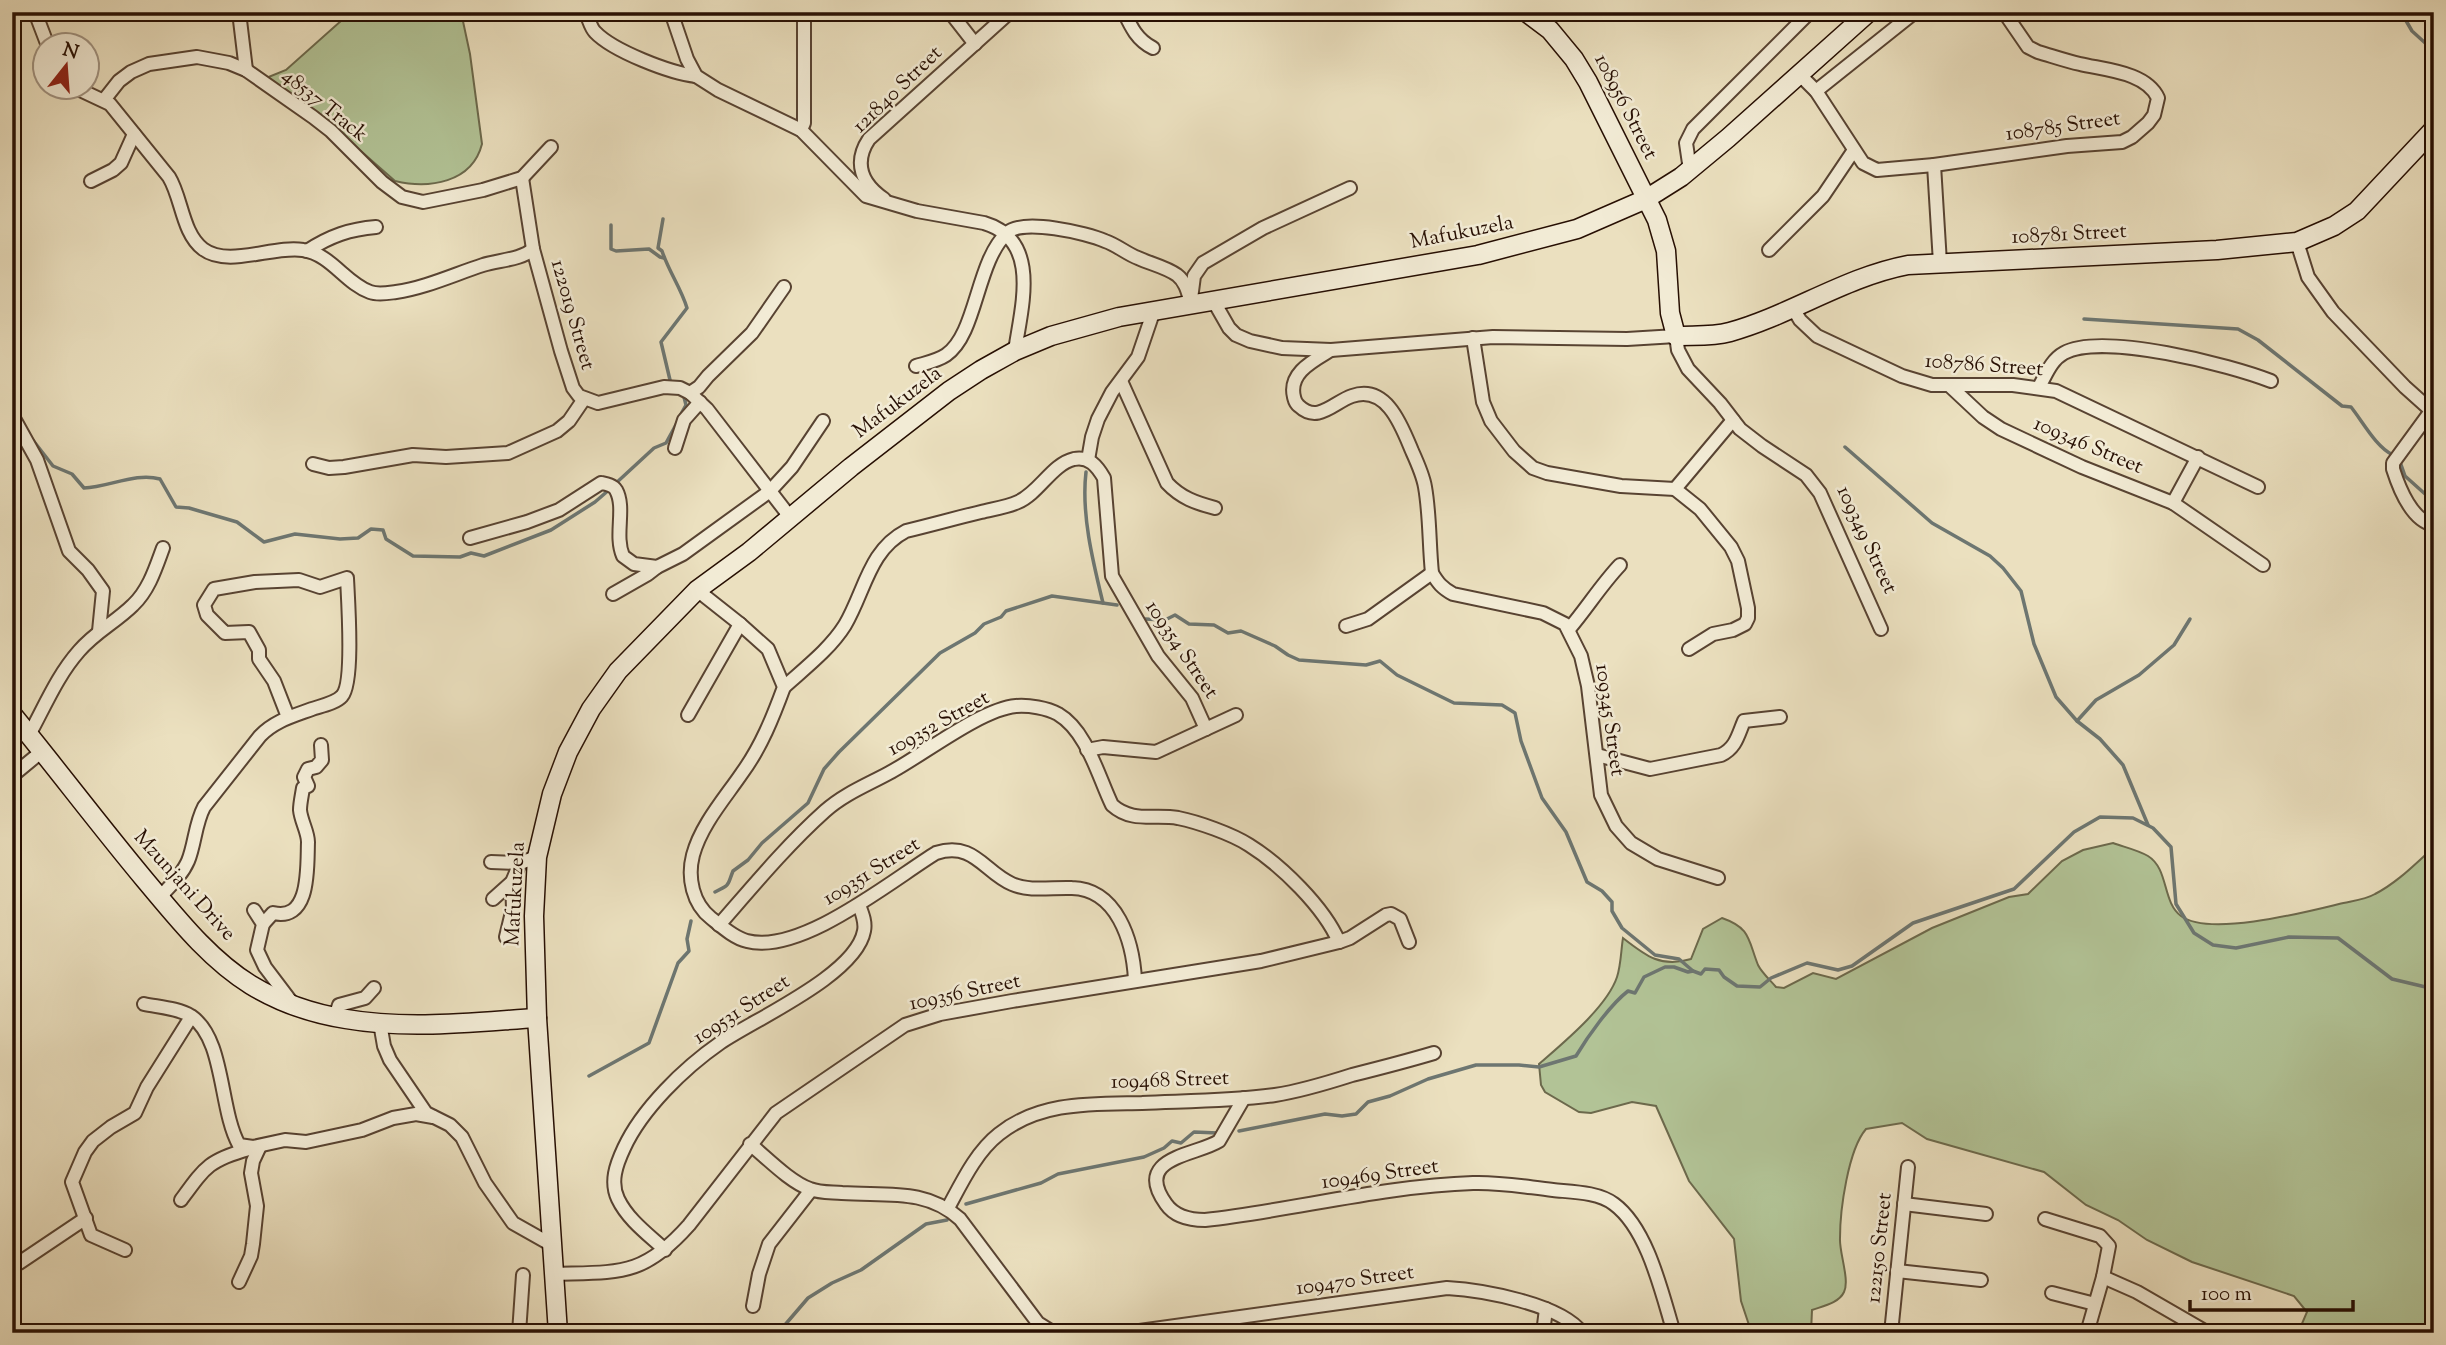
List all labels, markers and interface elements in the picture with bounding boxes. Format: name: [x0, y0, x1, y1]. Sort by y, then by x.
north arrow: [32, 32, 102, 102]
text: N: [59, 37, 81, 67]
street label: 121840 Street: [846, 39, 950, 141]
street label: 108956 Street: [1585, 49, 1665, 165]
street label: 48537 Track: [275, 62, 374, 150]
street label: 108785 Street: [2004, 104, 2122, 150]
street label: Mafukuzela: [1408, 208, 1517, 258]
street label: 108781 Street: [2011, 217, 2127, 253]
street label: 122019 Street: [542, 256, 602, 374]
street label: 108786 Street: [1924, 347, 2044, 385]
street label: Mafukuzela: [847, 359, 949, 446]
street label: 109346 Street: [2029, 409, 2147, 483]
street label: 109349 Street: [1828, 481, 1904, 599]
street label: 109354 Street: [1137, 595, 1225, 705]
street label: 109345 Street: [1586, 662, 1632, 778]
street label: 109352 Street: [883, 684, 995, 764]
street label: Mzunjani Drive: [126, 824, 242, 948]
street label: 109351 Street: [818, 830, 926, 914]
street label: Mafukuzela: [498, 841, 534, 947]
street label: 109531 Street: [688, 967, 796, 1053]
street label: 109356 Street: [907, 967, 1023, 1019]
street label: 109468 Street: [1110, 1064, 1230, 1098]
street label: 109469 Street: [1319, 1152, 1441, 1198]
street label: 122150 Street: [1859, 1191, 1901, 1305]
street label: 109470 Street: [1294, 1258, 1416, 1304]
scale bar: [2190, 1268, 2353, 1312]
text: 100 m: [2201, 1280, 2252, 1310]

